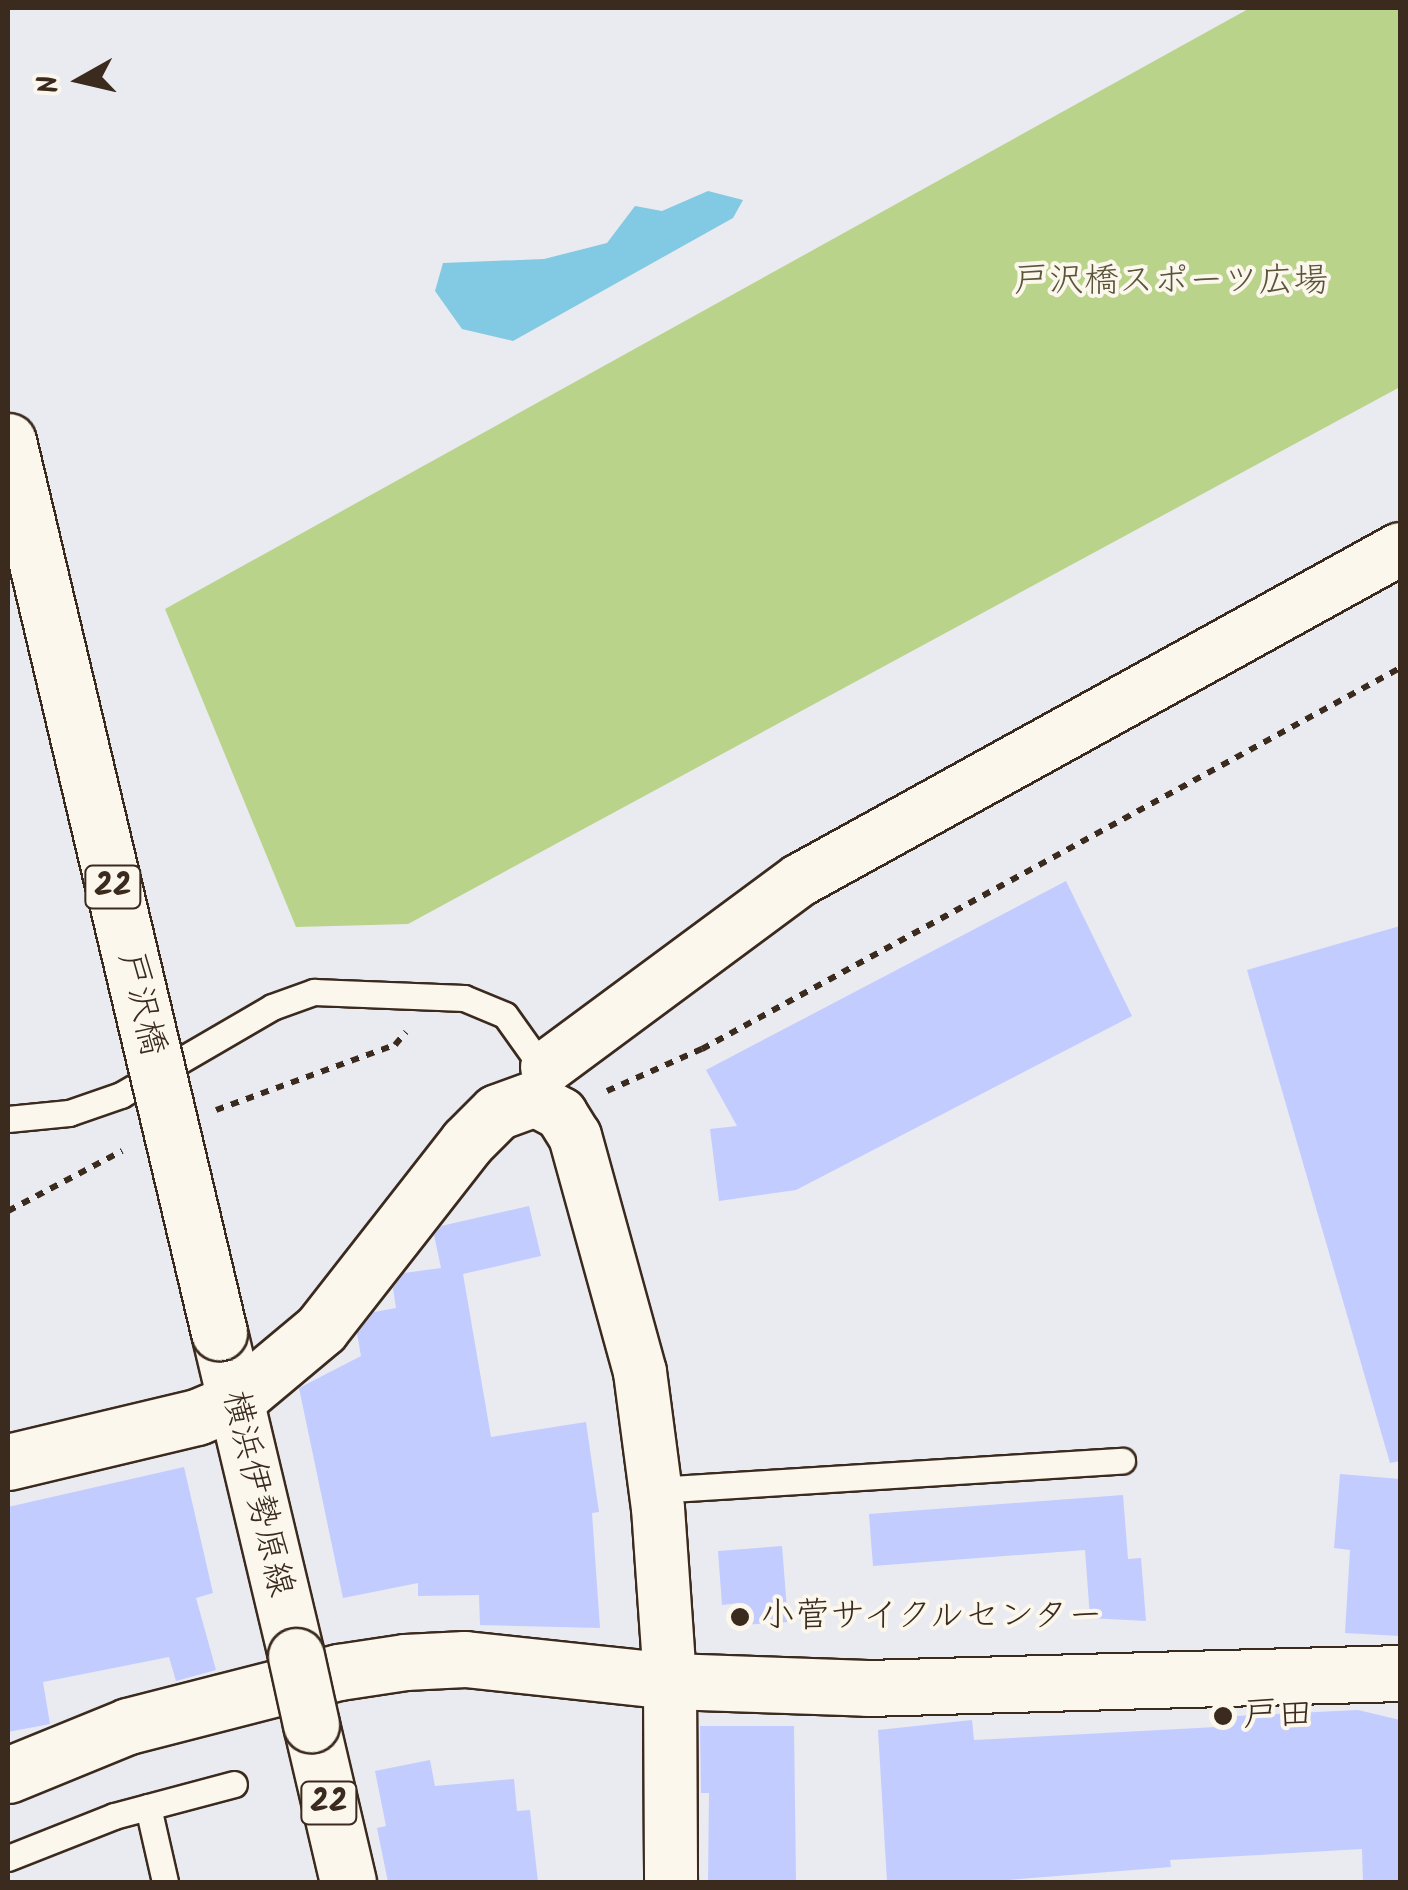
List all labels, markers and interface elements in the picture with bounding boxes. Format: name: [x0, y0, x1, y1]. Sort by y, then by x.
north arrow: [30, 30, 130, 130]
text: N: [26, 72, 73, 96]
park label: 戸沢橋スポーツ広場: [1014, 261, 1328, 303]
road number: 22: [83, 860, 143, 914]
street label: 戸沢橋: [109, 948, 173, 1060]
street label: 横浜伊勢原線: [213, 1387, 301, 1601]
place label: 小菅サイクルセンター: [760, 1596, 1110, 1638]
marker: 小菅サイクルセンター: [729, 1606, 751, 1628]
place label: 戸田: [1243, 1695, 1313, 1737]
marker: 戸田: [1212, 1705, 1234, 1727]
road number: 22: [299, 1776, 359, 1830]

